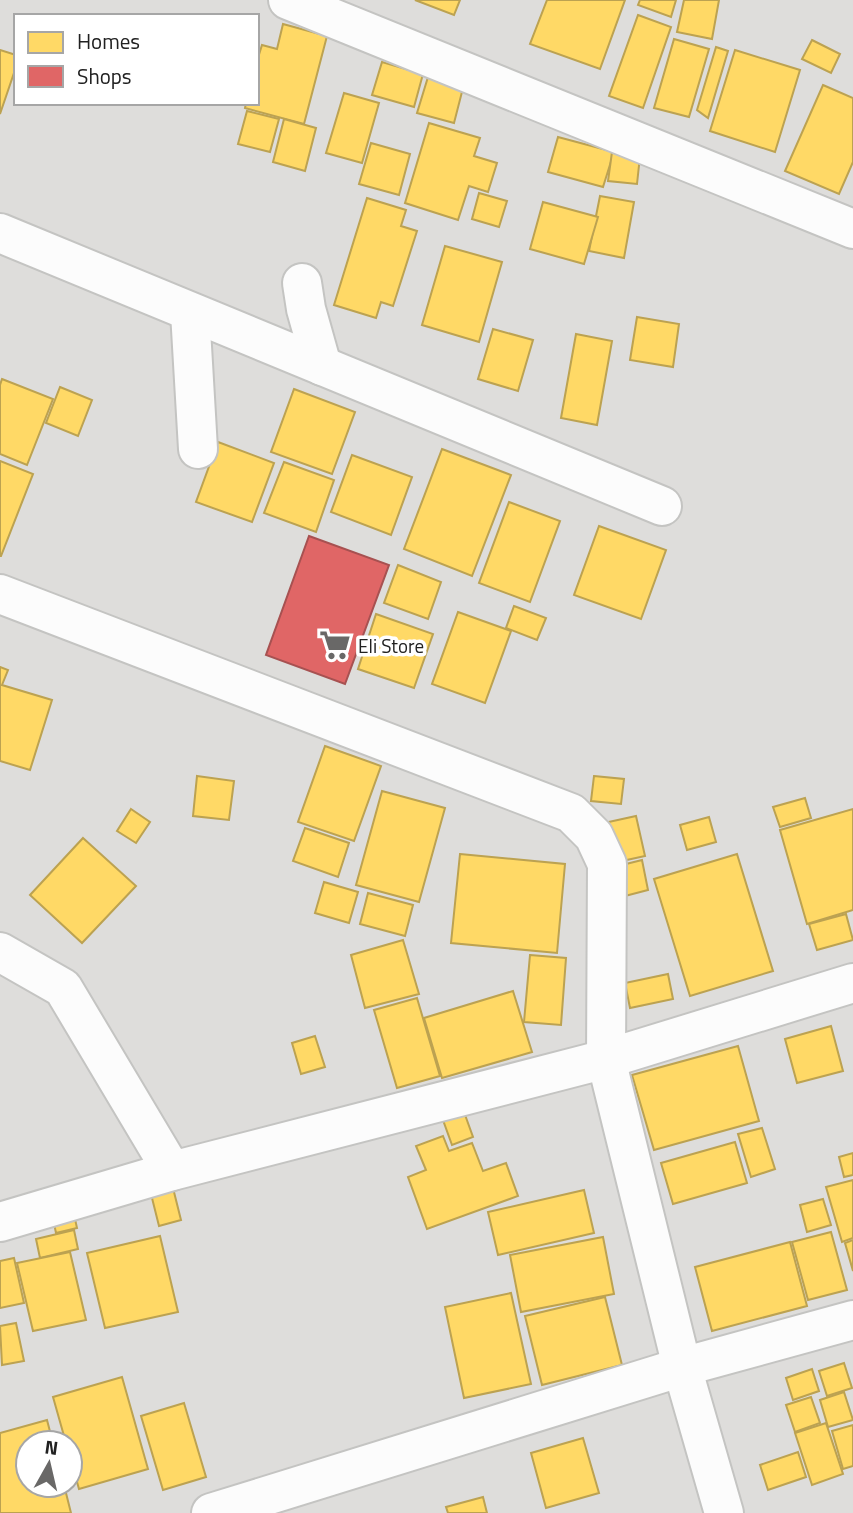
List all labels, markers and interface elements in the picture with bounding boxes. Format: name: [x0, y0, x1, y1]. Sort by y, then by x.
legend: [14, 14, 259, 105]
text: Homes: [77, 25, 140, 57]
text: Shops: [77, 60, 132, 92]
supermarket icon: Eli Store: [318, 628, 352, 662]
place label: Eli Store: [358, 631, 424, 660]
north arrow: [14, 1429, 84, 1499]
text: N: [43, 1431, 60, 1462]

